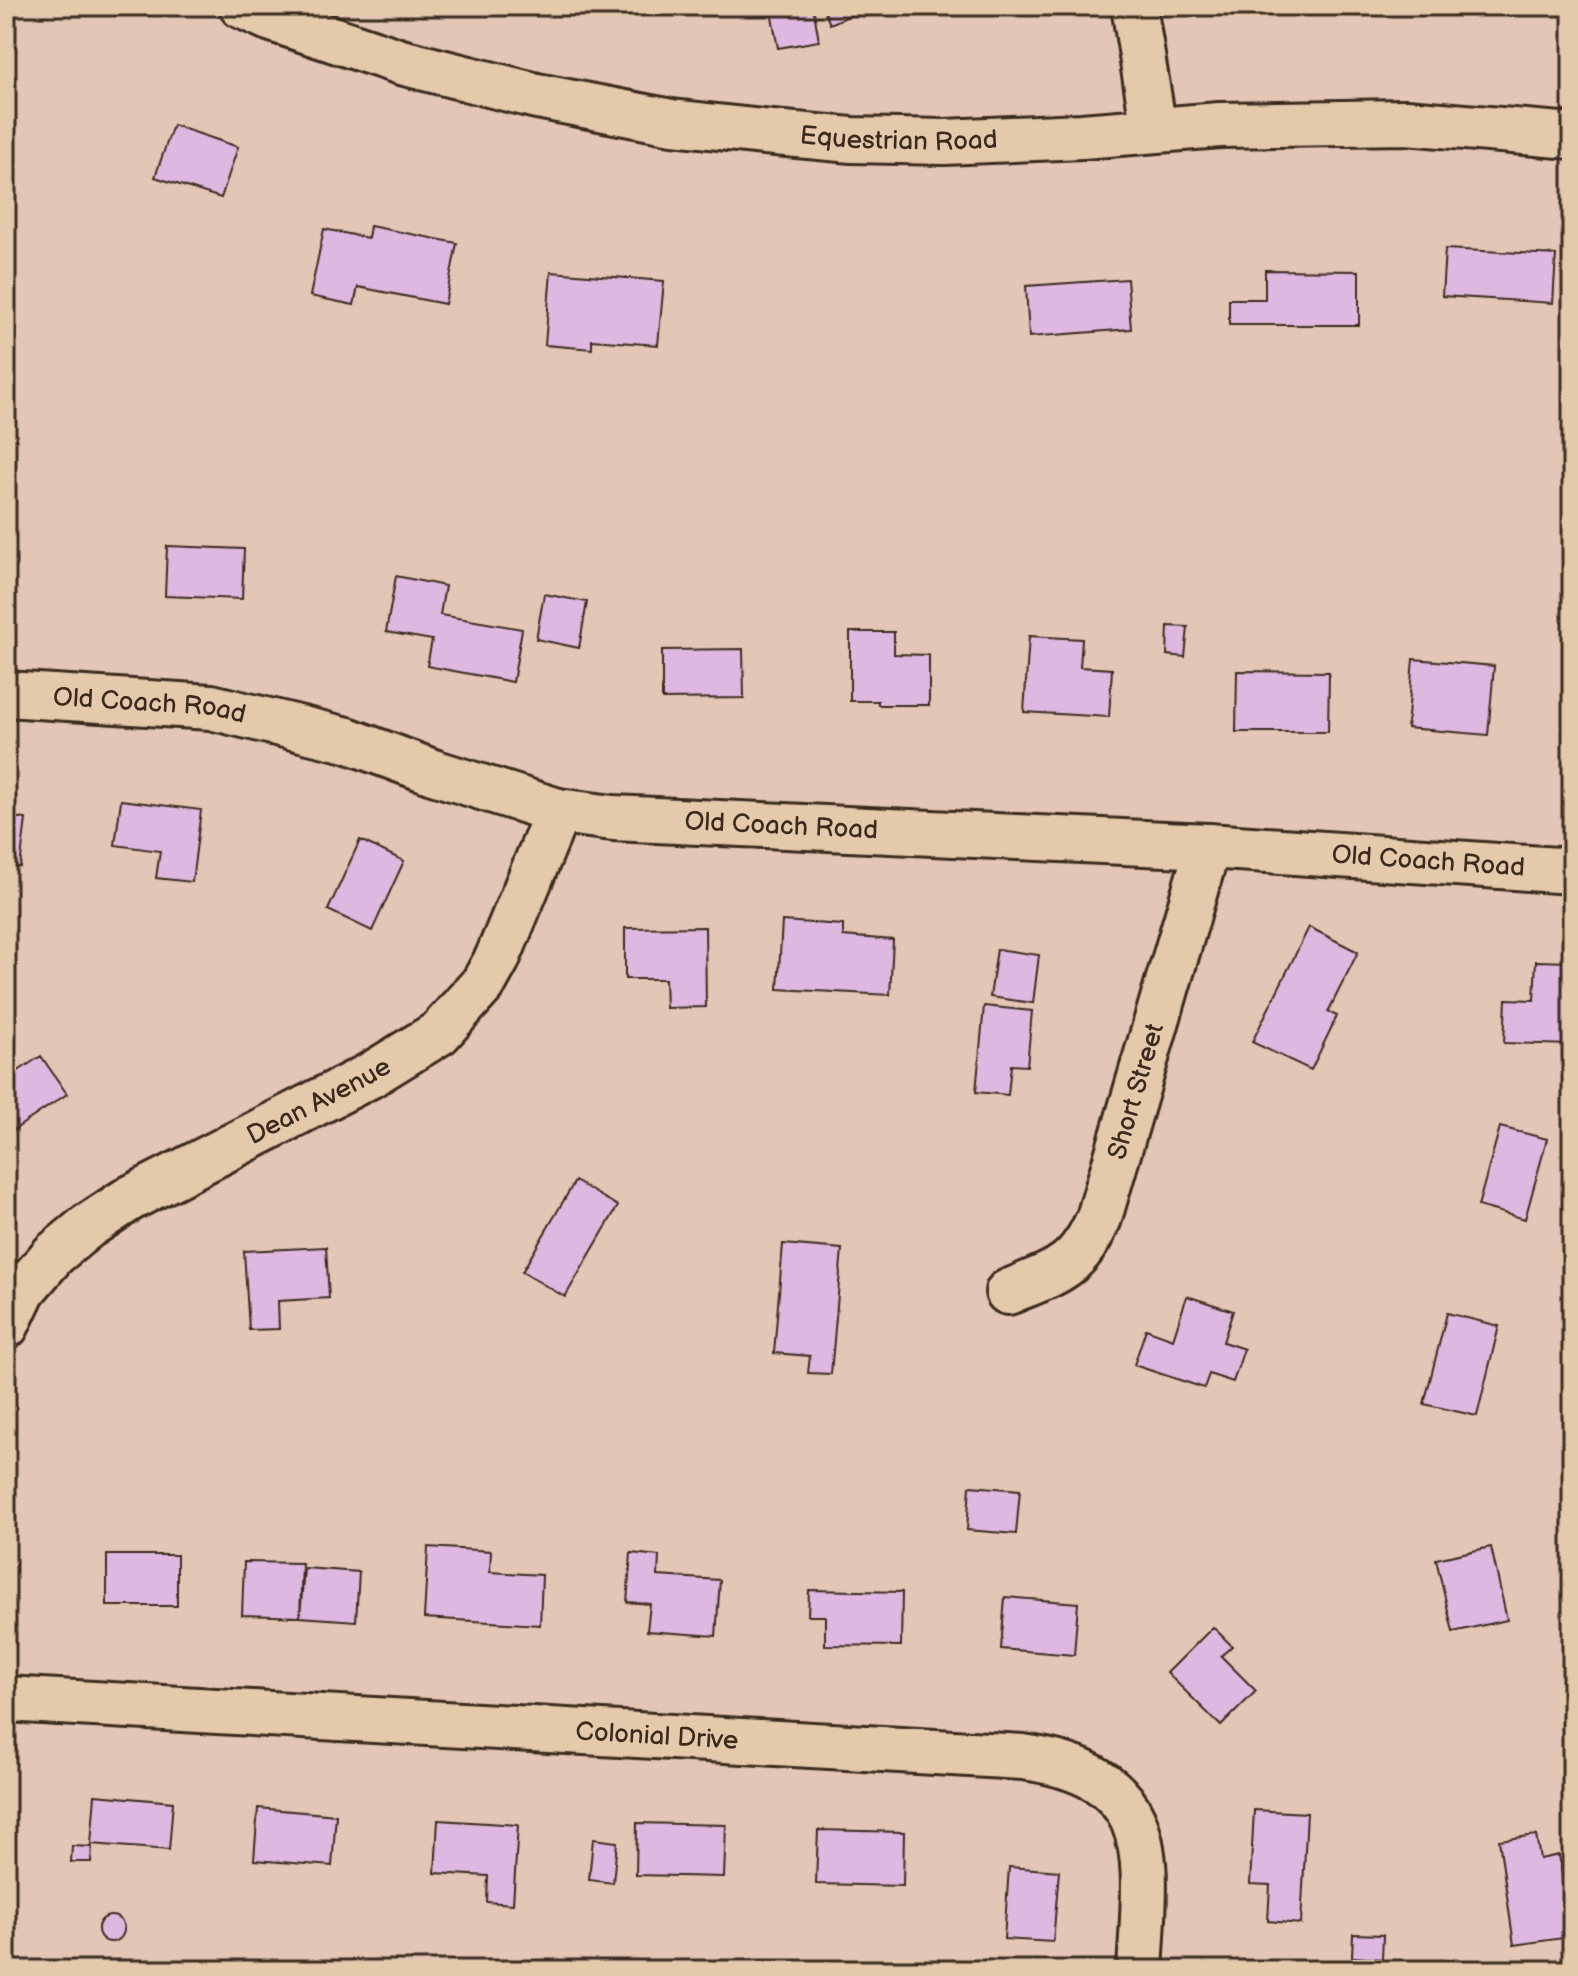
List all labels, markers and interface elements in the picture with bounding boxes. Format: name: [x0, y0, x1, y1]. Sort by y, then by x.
street label: Equestrian Road: [799, 120, 998, 158]
street label: Old Coach Road: [52, 682, 249, 730]
street label: Old Coach Road: [684, 806, 879, 846]
street label: Old Coach Road: [1331, 839, 1526, 883]
street label: Short Street: [1101, 1020, 1171, 1163]
street label: Dean Avenue: [242, 1051, 396, 1151]
street label: Colonial Drive: [575, 1716, 739, 1756]

